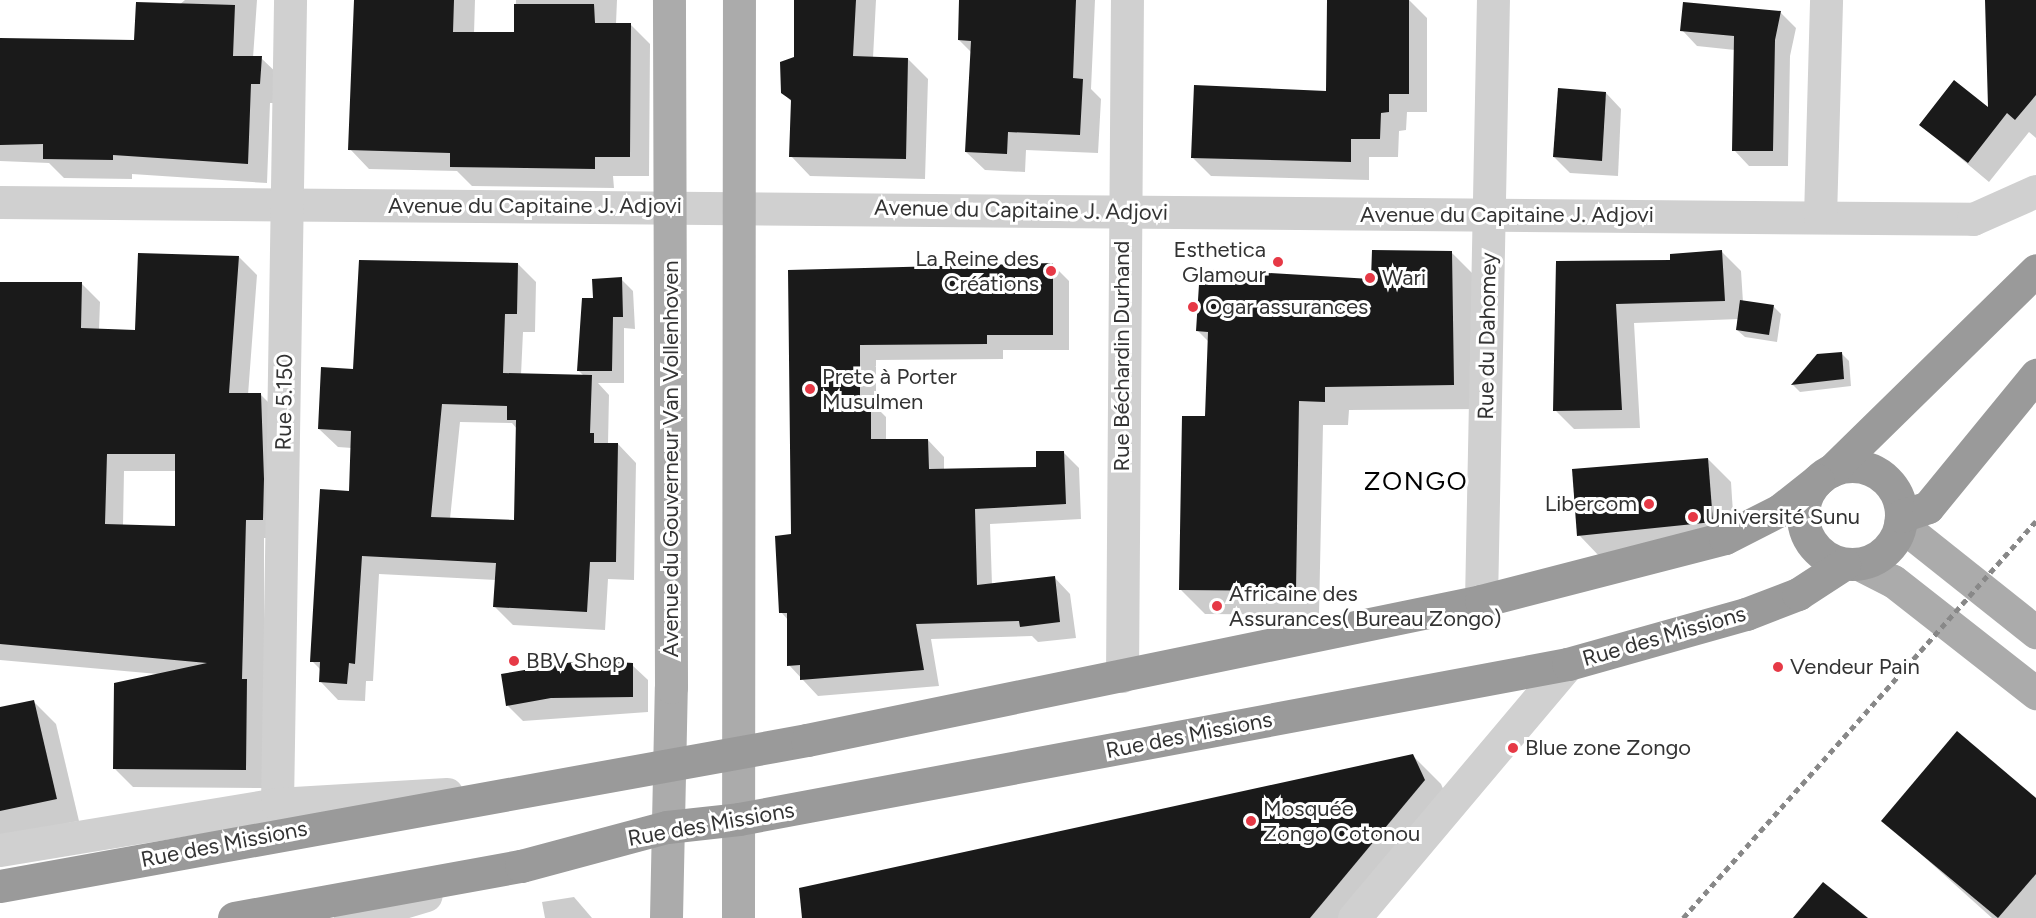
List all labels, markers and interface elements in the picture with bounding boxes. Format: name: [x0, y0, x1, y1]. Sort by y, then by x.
street label: Avenue du Capitaine J. Adjovi: [388, 193, 682, 219]
street label: Avenue du Capitaine J. Adjovi: [874, 194, 1168, 226]
street label: Avenue du Capitaine J. Adjovi: [1360, 202, 1654, 228]
place label: Esthetica Glamour: [1174, 236, 1266, 288]
street label: Rue Béchardin Durhand: [1109, 240, 1135, 472]
place label: La Reine des Créations: [915, 245, 1039, 296]
street label: Rue du Dahomey: [1472, 252, 1502, 420]
marker: Esthetica Glamour: [1271, 255, 1285, 269]
street label: Avenue du Gouverneur Van Vollenhoven: [658, 261, 684, 657]
marker: La Reine des Créations: [1044, 264, 1058, 278]
place label: Wari: [1382, 265, 1426, 291]
marker: Wari: [1363, 271, 1377, 285]
place label: Ogar assurances: [1205, 294, 1368, 320]
marker: Ogar assurances: [1186, 300, 1200, 314]
street label: Rue 5.150: [270, 353, 298, 451]
place label: Prete à Porter Musulmen: [822, 363, 957, 414]
marker: Prete à Porter Musulmen: [803, 382, 817, 396]
district label: ZONGO: [1364, 466, 1468, 498]
place label: Libercom: [1545, 491, 1637, 517]
marker: Libercom: [1642, 497, 1656, 511]
place label: Université Sunu: [1705, 504, 1860, 530]
marker: Université Sunu: [1686, 510, 1700, 524]
place label: Africaine des Assurances( Bureau Zongo): [1229, 580, 1502, 632]
marker: Africaine des Assurances( Bureau Zongo): [1210, 599, 1224, 613]
street label: Rue des Missions: [1579, 600, 1749, 672]
place label: BBV Shop: [526, 648, 625, 674]
marker: BBV Shop: [507, 654, 521, 668]
place label: Vendeur Pain: [1790, 654, 1920, 680]
marker: Vendeur Pain: [1771, 660, 1785, 674]
street label: Rue des Missions: [1104, 706, 1274, 764]
place label: Blue zone Zongo: [1525, 735, 1691, 761]
marker: Blue zone Zongo: [1506, 741, 1520, 755]
place label: Mosquée Zongo Cotonou: [1263, 795, 1420, 846]
street label: Rue des Missions: [626, 796, 796, 852]
marker: Mosquée Zongo Cotonou: [1244, 814, 1258, 828]
street label: Rue des Missions: [139, 815, 309, 873]

